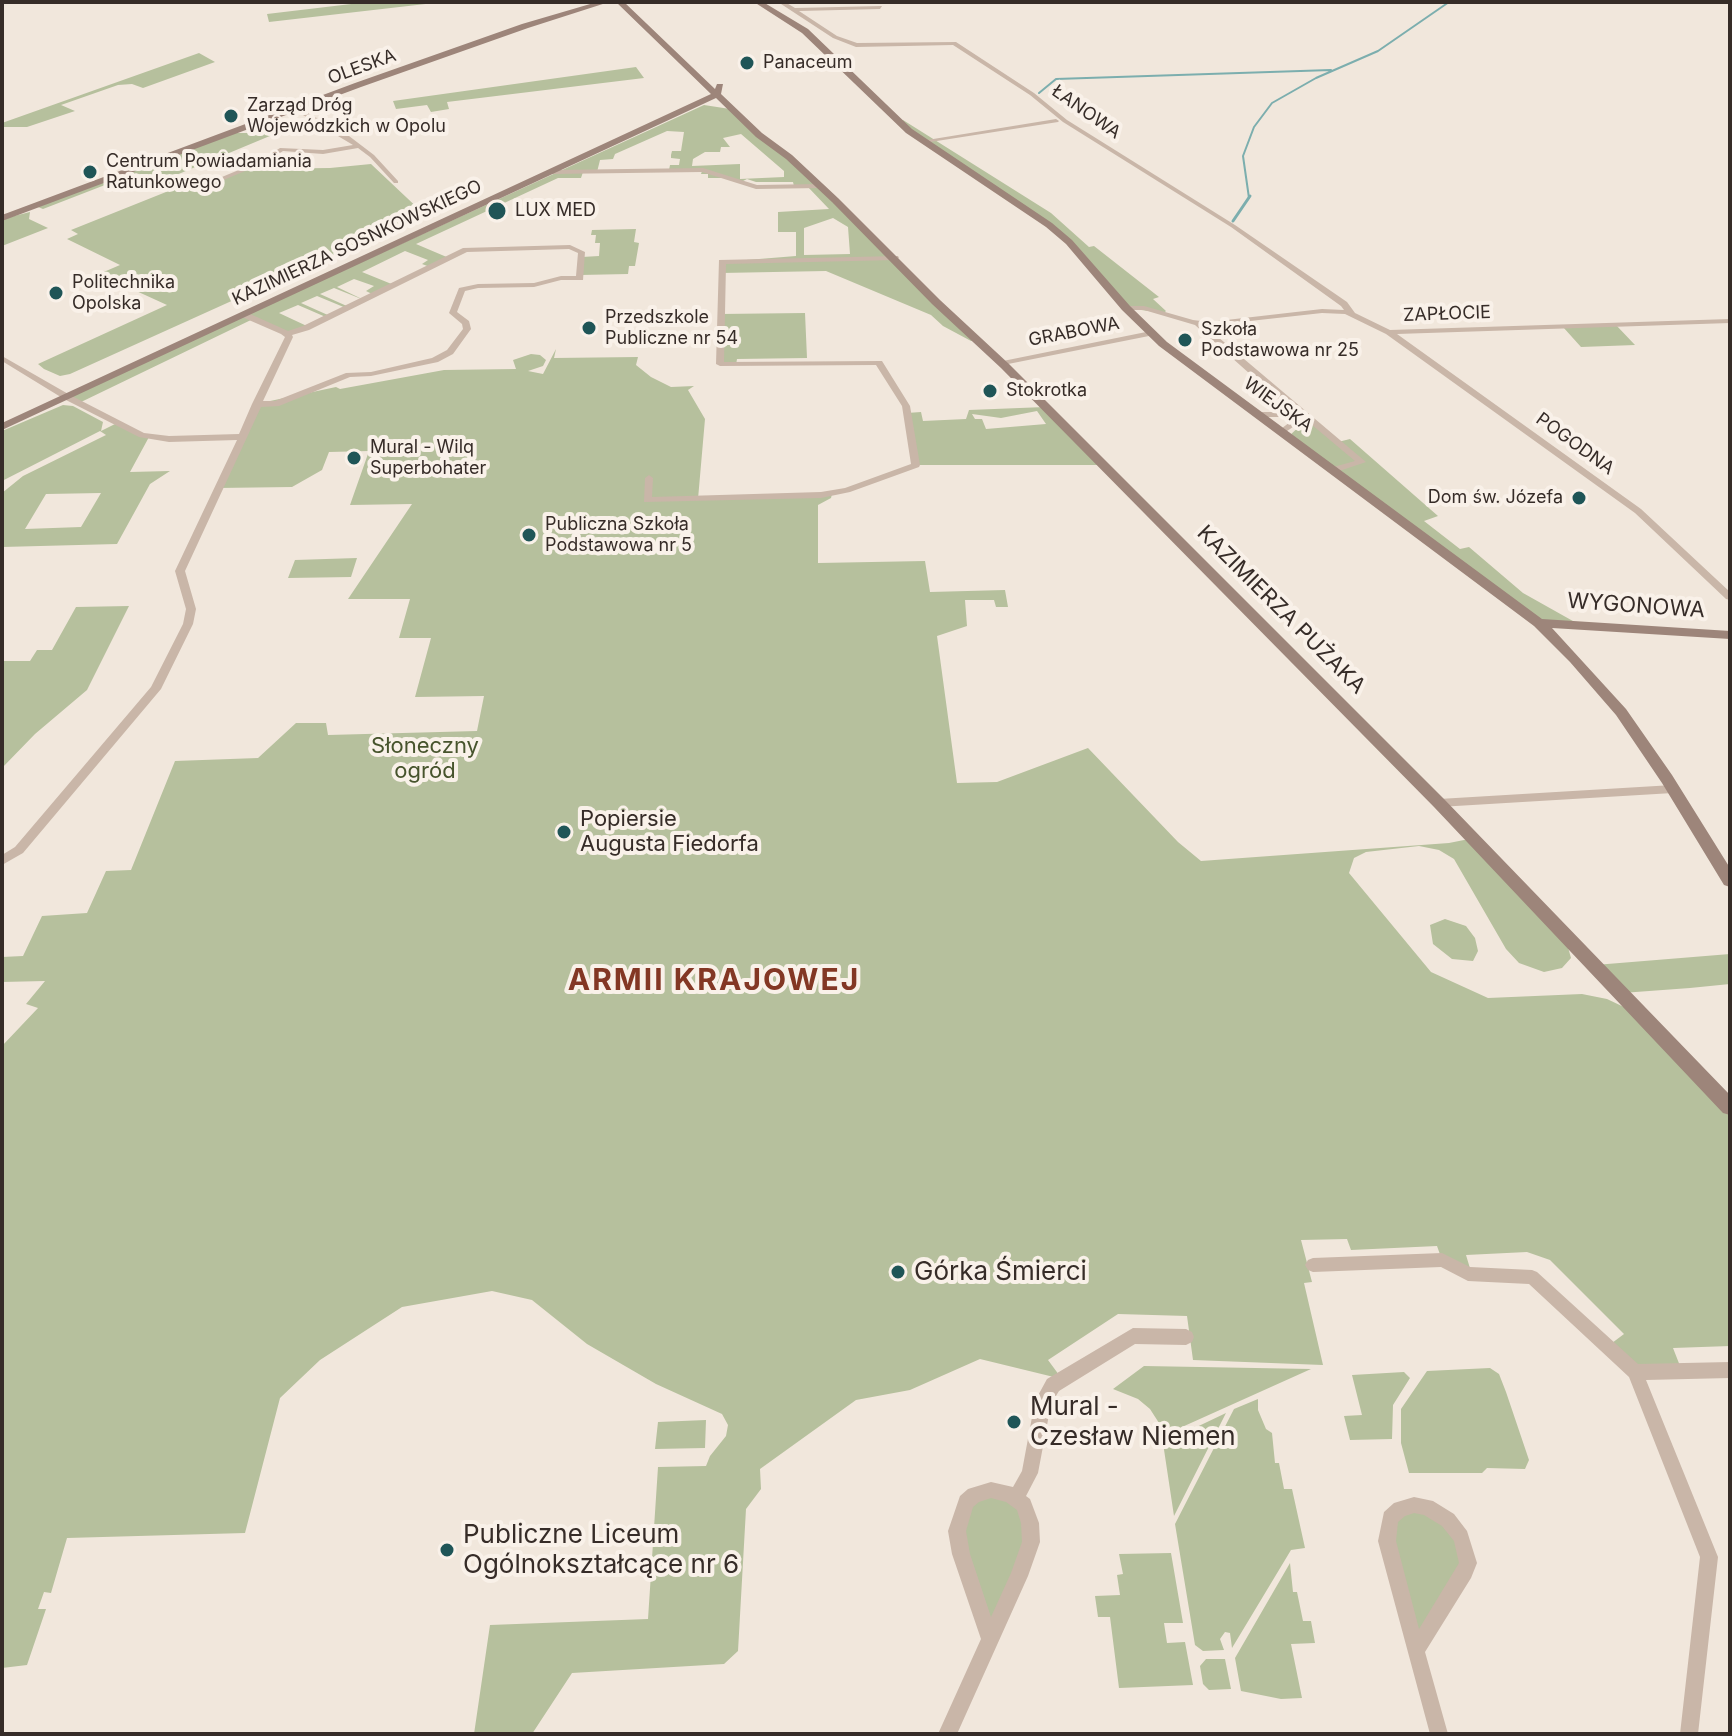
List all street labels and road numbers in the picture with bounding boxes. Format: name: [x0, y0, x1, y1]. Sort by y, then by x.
street label: OLESKA: [325, 45, 399, 89]
street label: ŁANOWA: [1047, 80, 1125, 144]
street label: KAZIMIERZA SOSNKOWSKIEGO: [229, 176, 485, 310]
street label: ZAPŁOCIE: [1403, 302, 1491, 326]
street label: GRABOWA: [1027, 313, 1121, 351]
street label: WIEJSKA: [1239, 373, 1317, 437]
street label: POGODNA: [1532, 408, 1618, 480]
street label: KAZIMIERZA PUŻAKA: [1191, 520, 1371, 700]
street label: WYGONOWA: [1566, 588, 1706, 624]

